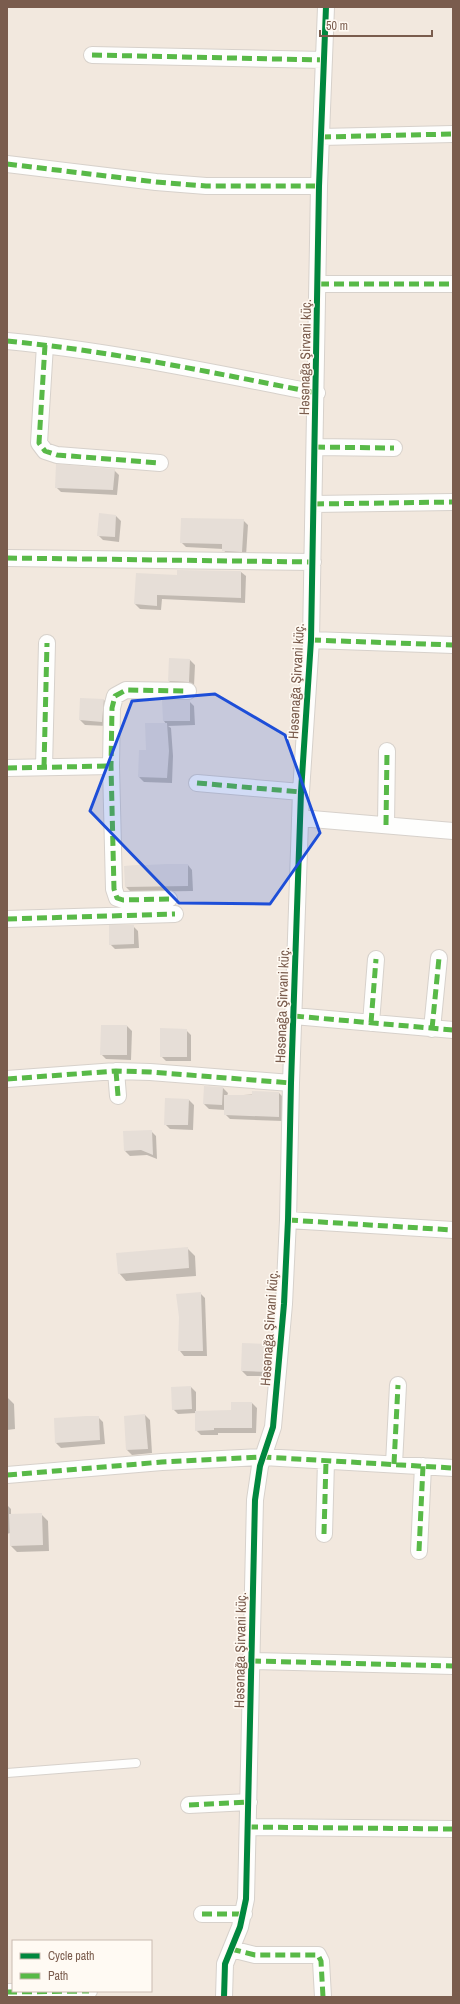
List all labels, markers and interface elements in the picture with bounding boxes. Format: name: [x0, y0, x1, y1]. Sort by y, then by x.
scale bar: [320, 12, 432, 38]
text: 50 m: [326, 18, 348, 34]
street label: Həsənağa Şirvani küç.: [295, 299, 315, 415]
street label: Həsənağa Şirvani küç.: [284, 623, 308, 739]
street label: Həsənağa Şirvani küç.: [271, 947, 293, 1063]
street label: Həsənağa Şirvani küç.: [256, 1269, 282, 1387]
street label: Həsənağa Şirvani küç.: [230, 1592, 250, 1708]
legend: [12, 1940, 152, 1992]
text: Cycle path: [48, 1948, 95, 1964]
text: Path: [48, 1968, 68, 1984]

